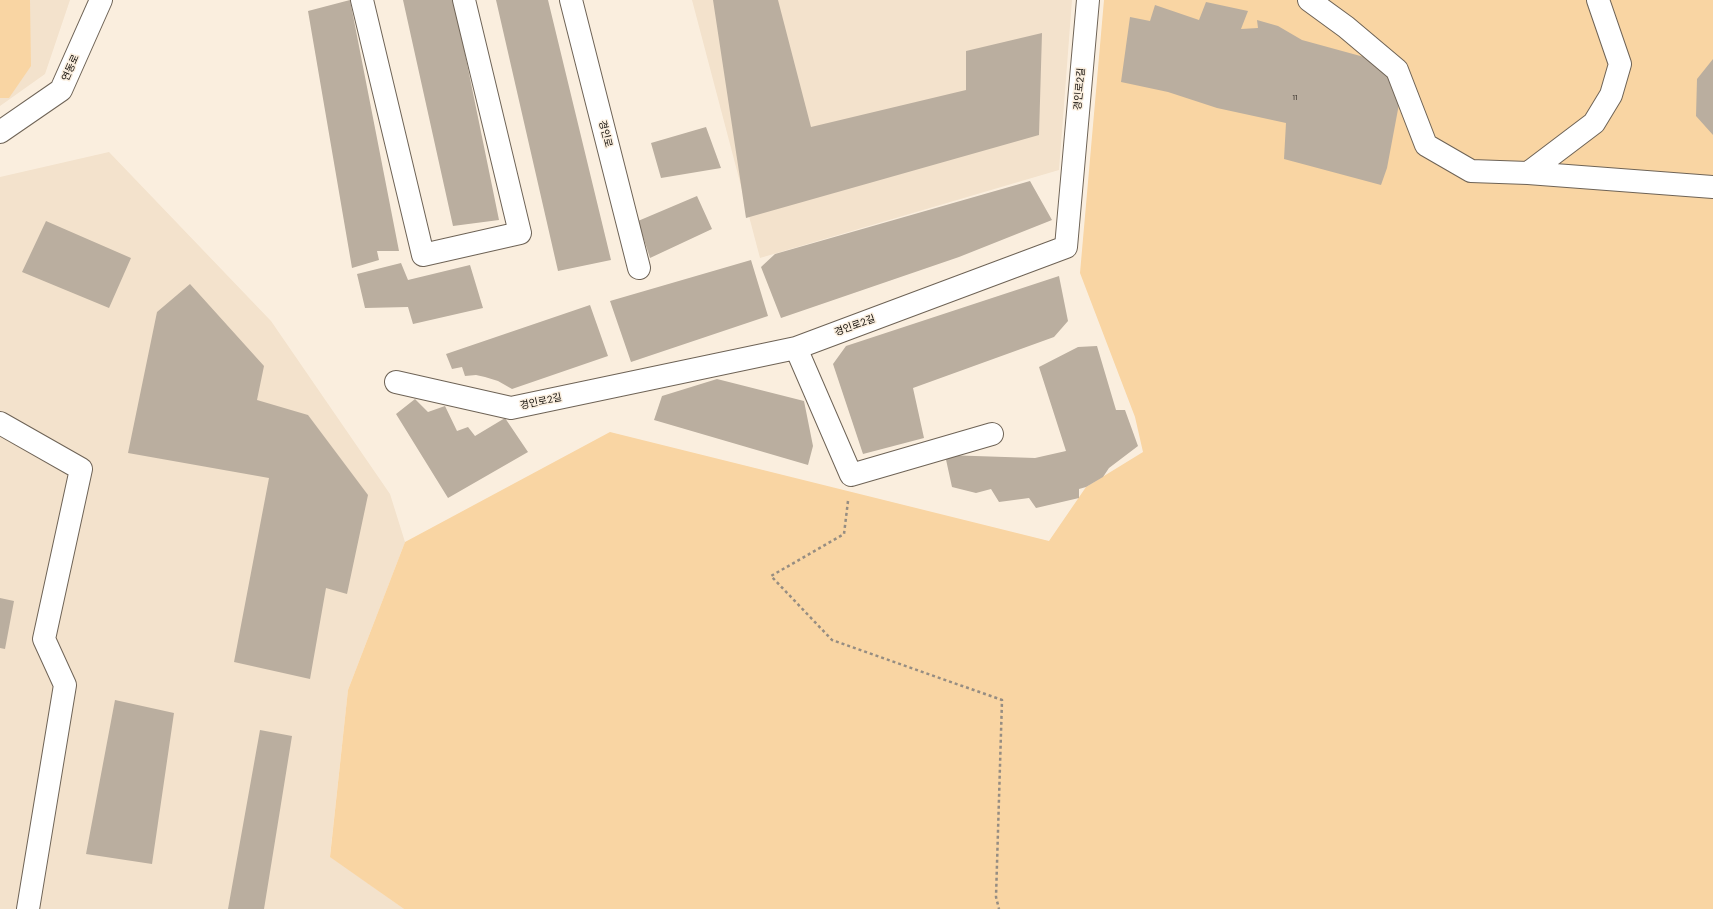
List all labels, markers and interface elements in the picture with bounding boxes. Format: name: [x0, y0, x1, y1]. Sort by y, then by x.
street label: 연동로: [60, 53, 82, 83]
street label: 경인로2길: [1072, 67, 1088, 111]
house number: 11: [1293, 93, 1297, 103]
street label: 경인로: [596, 119, 614, 149]
street label: 경인로2길: [833, 313, 877, 339]
street label: 경인로2길: [519, 392, 563, 412]

